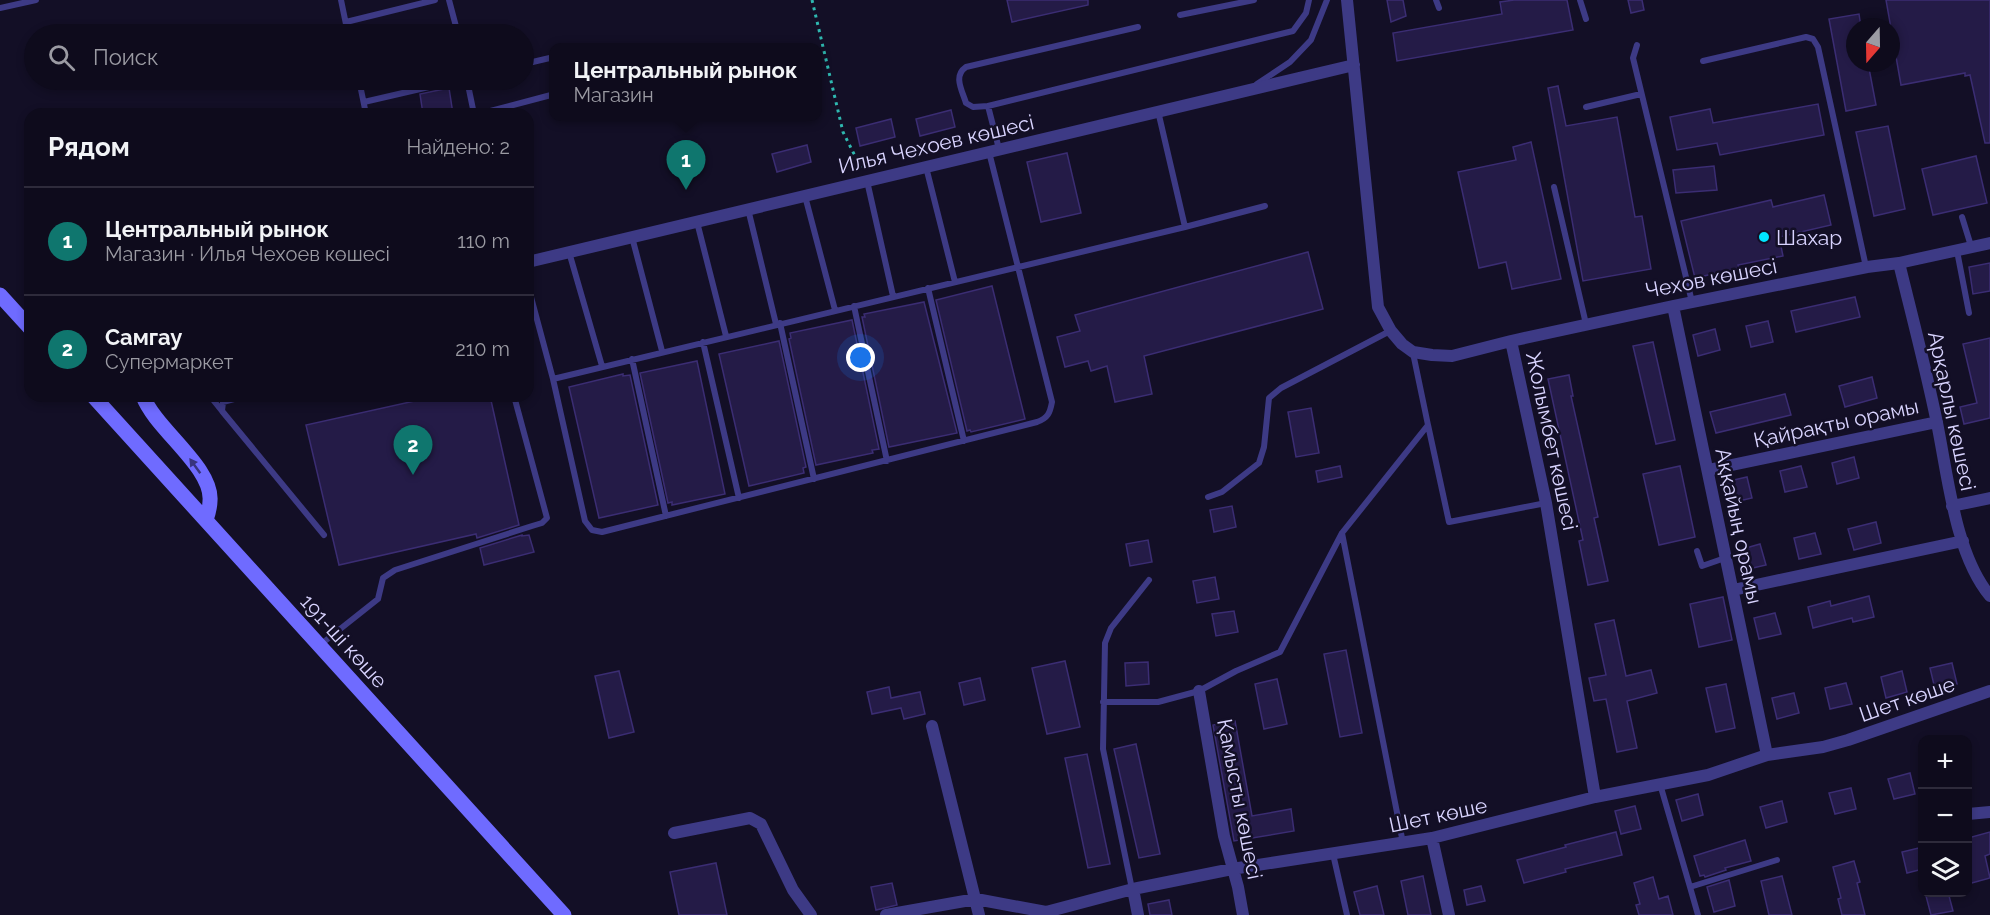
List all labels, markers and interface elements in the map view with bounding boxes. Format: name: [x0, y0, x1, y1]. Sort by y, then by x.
north arrow: [1846, 18, 1900, 72]
search box: [24, 24, 534, 90]
icon: search: [45, 41, 78, 74]
popup: [549, 43, 822, 121]
text: Поиск: [93, 44, 158, 70]
text: Центральный рынок: [574, 57, 797, 83]
text: Магазин: [574, 83, 654, 107]
street label: Илья Чехоев көшесі: [836, 109, 1036, 179]
text: Рядом: [48, 132, 130, 162]
text: Найдено: 2: [406, 135, 510, 159]
pin: 1: [666, 140, 706, 190]
text: Центральный рынок: [105, 216, 329, 242]
place label: Шахар: [1776, 225, 1842, 250]
text: 1: [63, 229, 72, 253]
text: 110 m: [457, 229, 510, 253]
marker: Шахар: [1757, 230, 1771, 244]
text: Магазин · Илья Чехоев көшесі: [105, 242, 390, 266]
street label: Чехов көшесі: [1643, 253, 1779, 303]
text: Самгау: [105, 324, 182, 350]
street label: Арқарлы көшесі: [1923, 329, 1981, 493]
text: 2: [62, 337, 73, 361]
text: 210 m: [455, 337, 510, 361]
your location: [846, 343, 875, 372]
street label: Жолымбет көшесі: [1521, 349, 1583, 533]
text: Супермаркет: [105, 350, 233, 374]
street label: Қайрақты орамы: [1751, 393, 1921, 453]
pin: 2: [394, 426, 432, 475]
street label: Аққайың орамы: [1710, 446, 1768, 606]
one-way arrow: [190, 458, 202, 473]
street label: 191-ші көше: [295, 589, 393, 693]
street label: Шет көше: [1856, 671, 1958, 727]
street label: Қамысты көшесі: [1212, 717, 1268, 881]
map controls: [1918, 735, 1972, 897]
button: +: [1918, 735, 1972, 789]
button: −: [1918, 789, 1972, 843]
street label: Шет көше: [1387, 792, 1489, 838]
button: layers: [1918, 843, 1972, 897]

